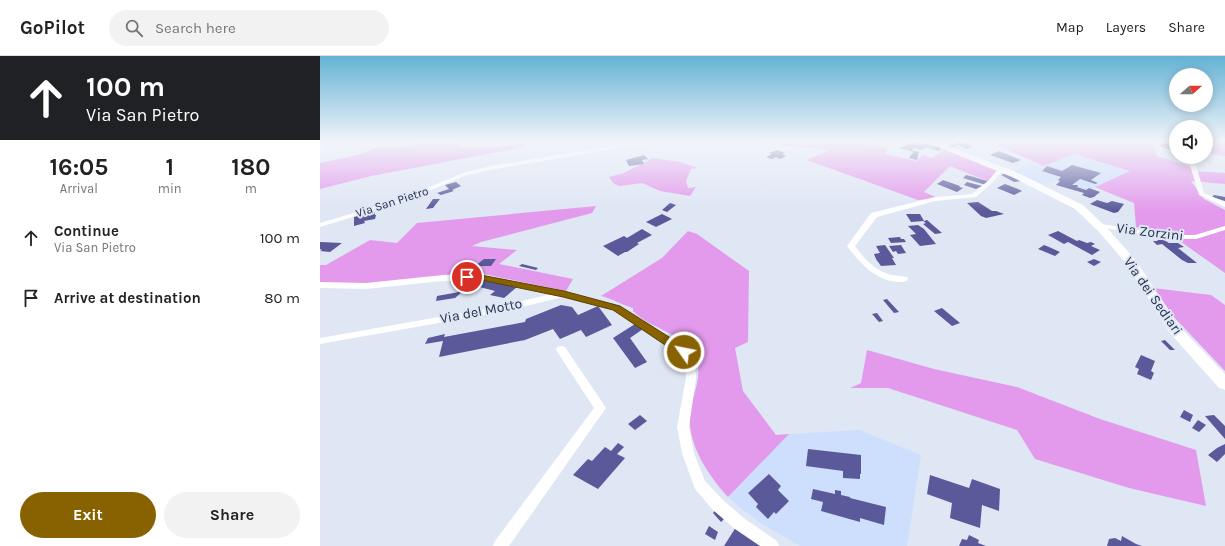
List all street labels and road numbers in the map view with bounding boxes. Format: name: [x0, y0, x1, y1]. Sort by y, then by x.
street label: Via San Pietro: [354, 184, 430, 220]
street label: Via Zorzini: [1115, 219, 1185, 245]
street label: Via dei Sediari: [1120, 254, 1186, 338]
street label: Via del Motto: [438, 295, 524, 327]

